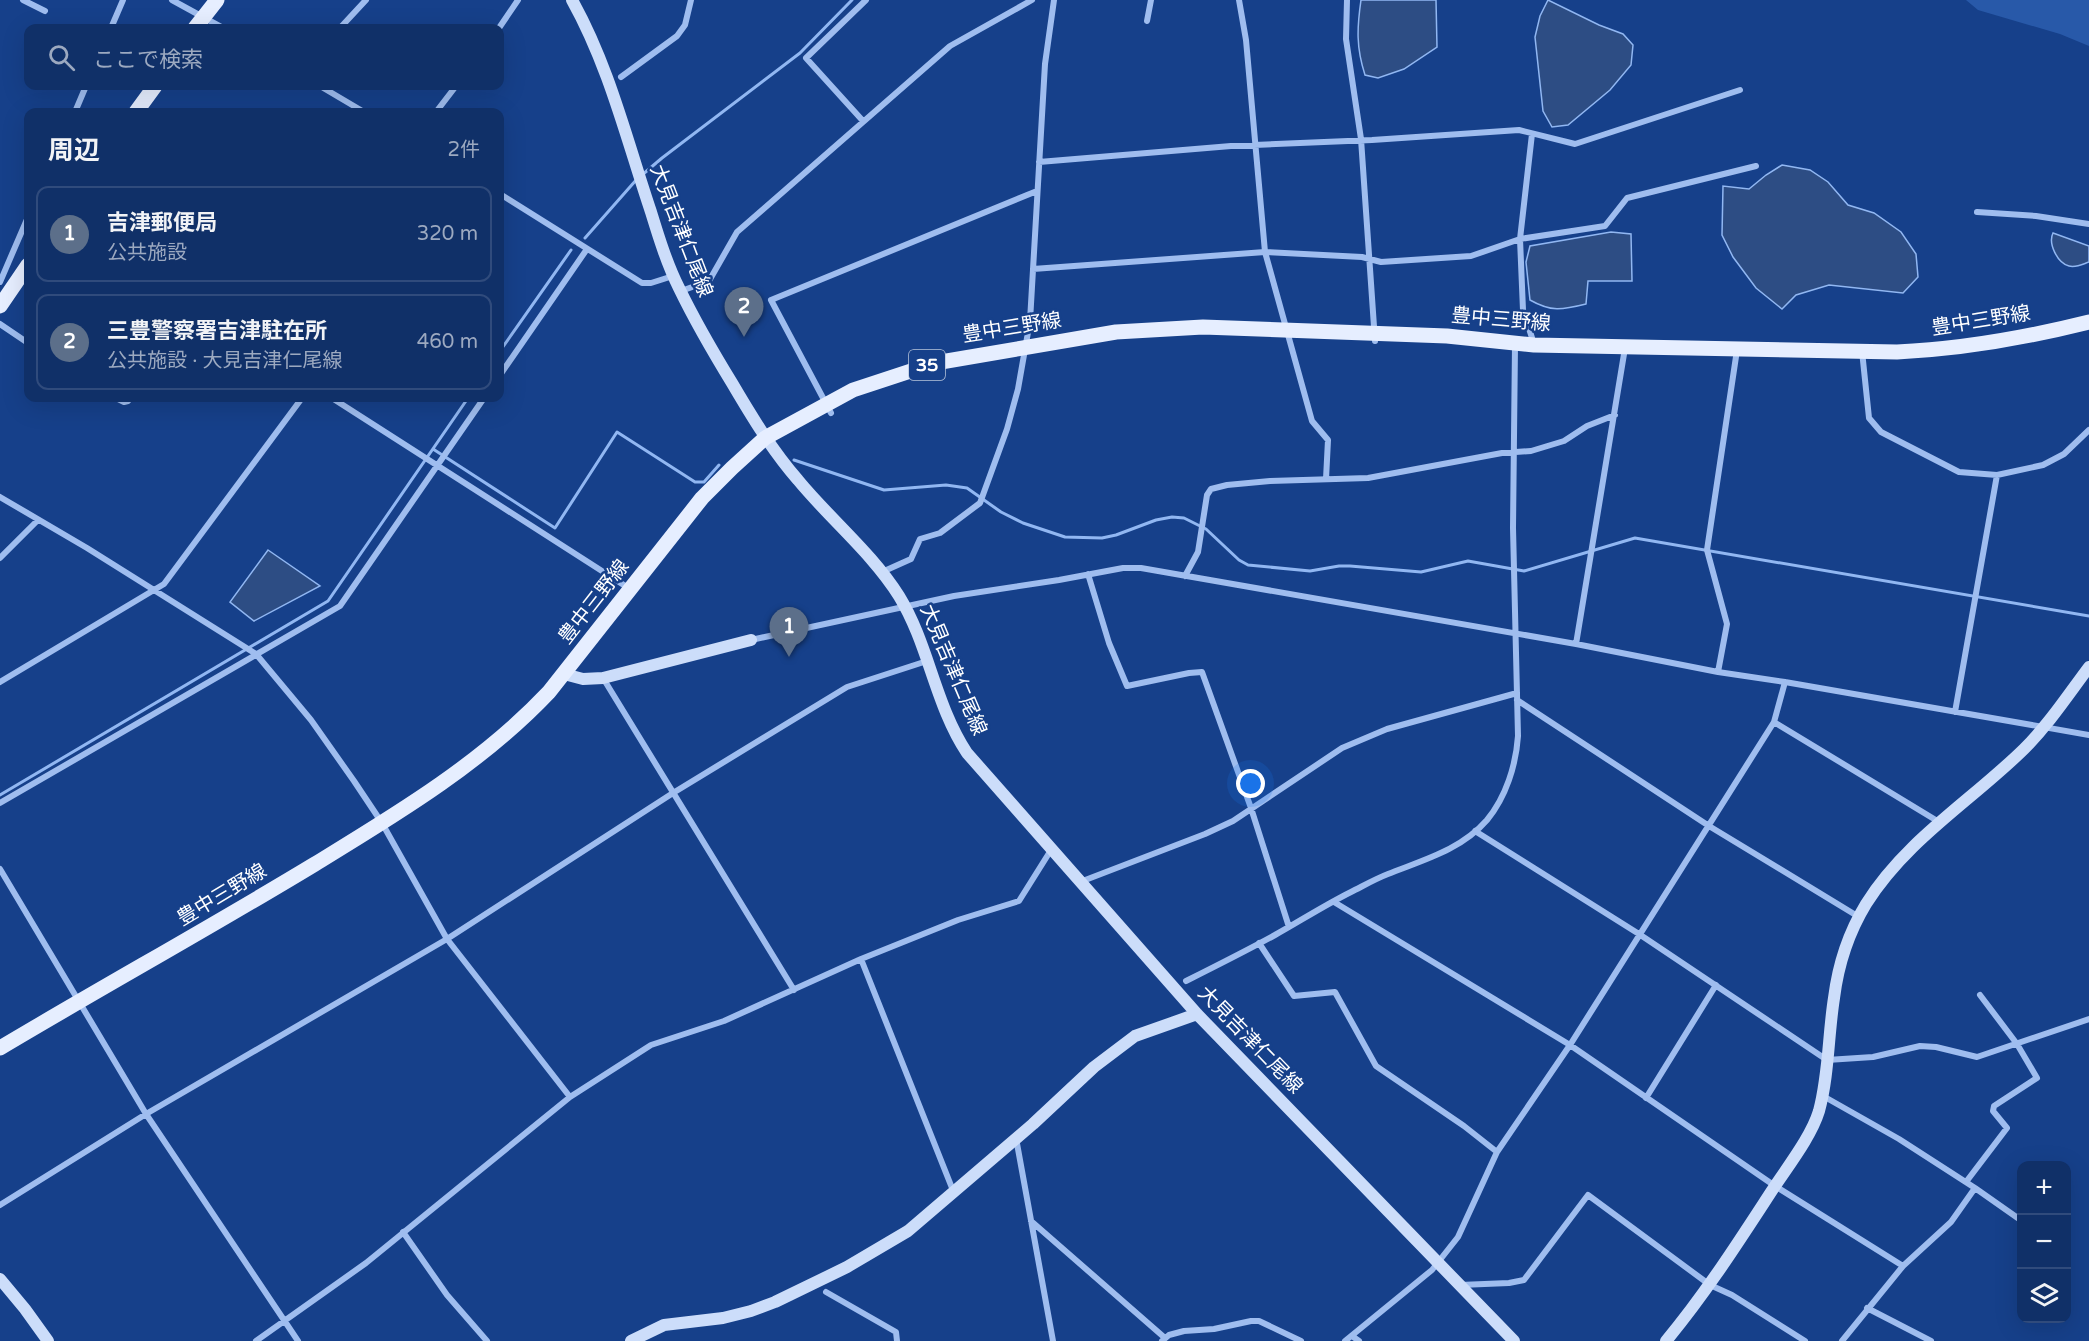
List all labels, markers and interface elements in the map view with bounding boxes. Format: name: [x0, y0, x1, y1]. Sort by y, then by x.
search box: [24, 24, 504, 90]
icon: search: [45, 41, 78, 74]
text: ここで検索: [93, 47, 203, 73]
text: 周辺: [48, 135, 100, 166]
text: 2件: [447, 138, 480, 162]
street label: 大見吉津仁尾線: [645, 161, 717, 301]
text: 吉津郵便局: [107, 210, 217, 236]
text: 1: [63, 222, 76, 246]
text: 320 m: [417, 222, 478, 246]
text: 公共施設: [107, 241, 187, 265]
pin: 2: [724, 288, 764, 337]
street label: 豊中三野線: [1930, 301, 2032, 341]
street label: 豊中三野線: [1450, 304, 1552, 336]
street label: 豊中三野線: [961, 308, 1063, 348]
text: 三豊警察署吉津駐在所: [107, 318, 327, 344]
text: 2: [63, 330, 76, 354]
text: 460 m: [417, 330, 478, 354]
text: 公共施設 · 大見吉津仁尾線: [107, 349, 343, 373]
road number: 35: [909, 350, 945, 380]
street label: 豊中三野線: [554, 555, 634, 649]
street label: 大見吉津仁尾線: [915, 601, 991, 739]
pin: 1: [770, 608, 808, 657]
your location: [1236, 769, 1265, 798]
street label: 豊中三野線: [173, 859, 271, 931]
street label: 大見吉津仁尾線: [1193, 981, 1307, 1099]
map controls: [2017, 1161, 2071, 1323]
button: +: [2017, 1161, 2071, 1215]
button: −: [2017, 1215, 2071, 1269]
button: layers: [2017, 1269, 2071, 1323]

